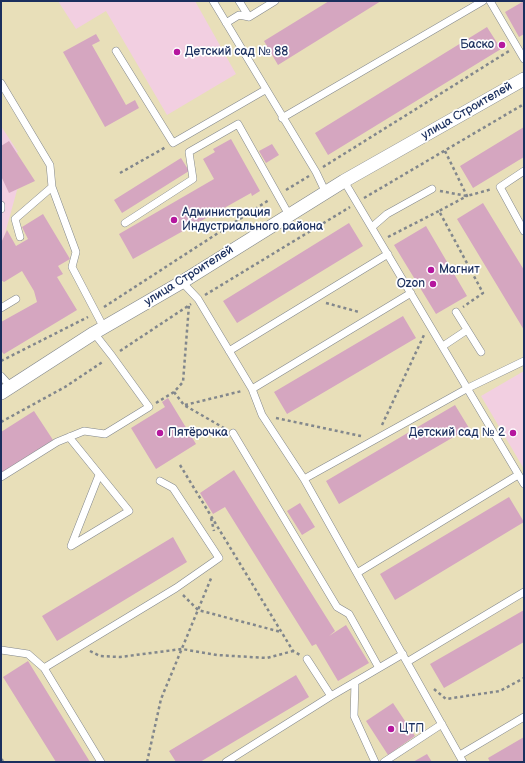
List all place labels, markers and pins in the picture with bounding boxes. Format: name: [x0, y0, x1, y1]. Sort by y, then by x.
place label: Баско: [460, 38, 494, 52]
marker: Баско: [497, 40, 507, 50]
place label: Детский сад № 88: [185, 45, 288, 59]
marker: Детский сад № 88: [172, 47, 182, 57]
place label: Администрация Индустриального района: [182, 206, 323, 234]
marker: Администрация Индустриального района: [169, 215, 179, 225]
place label: Магнит: [439, 263, 480, 277]
marker: Магнит: [426, 265, 436, 275]
place label: Ozon: [397, 277, 425, 291]
marker: Ozon: [428, 279, 438, 289]
place label: Пятёрочка: [168, 426, 228, 440]
place label: Детский сад № 2: [409, 426, 505, 440]
marker: Пятёрочка: [155, 428, 165, 438]
marker: Детский сад № 2: [508, 428, 518, 438]
place label: ЦТП: [399, 722, 424, 736]
marker: ЦТП: [386, 724, 396, 734]

